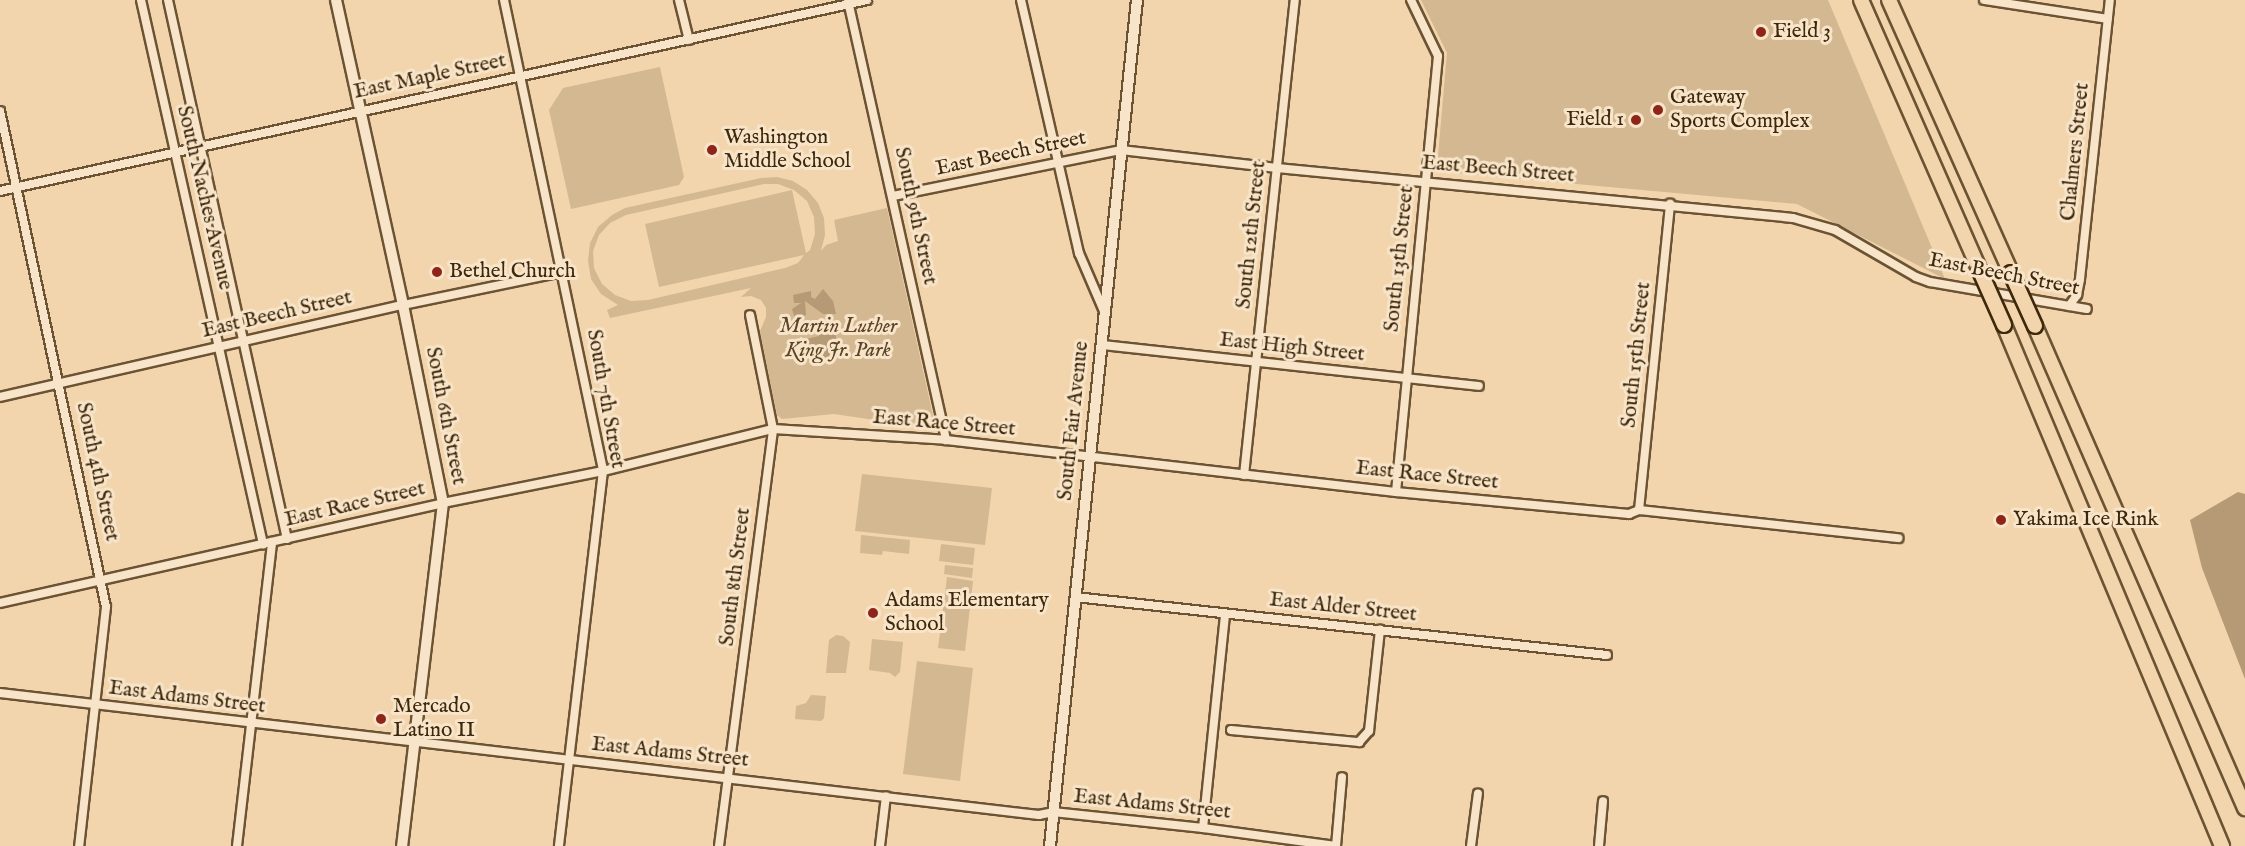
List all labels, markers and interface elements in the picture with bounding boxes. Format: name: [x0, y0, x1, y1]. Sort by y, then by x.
place label: Field 3: [1773, 19, 1831, 45]
marker: Field 3: [1754, 25, 1768, 39]
street label: East Maple Street: [352, 49, 508, 105]
street label: Chalmers Street: [2056, 82, 2096, 222]
place label: Gateway Sports Complex: [1670, 85, 1810, 135]
street label: South Naches Avenue: [171, 103, 237, 293]
marker: Gateway Sports Complex: [1651, 103, 1665, 117]
place label: Field 1: [1566, 107, 1624, 133]
marker: Field 1: [1629, 113, 1643, 127]
place label: Washington Middle School: [724, 125, 851, 175]
street label: East Beech Street: [934, 126, 1088, 182]
marker: Washington Middle School: [705, 143, 719, 157]
street label: South 9th Street: [888, 145, 942, 287]
street label: East Beech Street: [1421, 151, 1575, 189]
street label: South 12th Street: [1232, 160, 1272, 310]
street label: South 13th Street: [1380, 185, 1420, 333]
street label: East Beech Street: [1927, 248, 2081, 302]
place label: Bethel Church: [449, 259, 576, 285]
marker: Bethel Church: [430, 265, 444, 279]
street label: South 15th Street: [1617, 281, 1657, 429]
street label: East Beech Street: [200, 286, 354, 344]
park label: Martin Luther King Jr. Park: [779, 314, 897, 364]
street label: South 7th Street: [580, 327, 630, 471]
street label: East High Street: [1218, 328, 1366, 368]
street label: South Fair Avenue: [1053, 340, 1095, 502]
street label: South 6th Street: [419, 345, 471, 487]
street label: South 4th Street: [70, 400, 124, 544]
street label: East Race Street: [872, 405, 1016, 443]
street label: East Race Street: [1354, 456, 1500, 496]
street label: East Race Street: [282, 477, 428, 533]
street label: South 8th Street: [715, 506, 757, 648]
place label: Yakima Ice Rink: [2013, 507, 2159, 533]
marker: Yakima Ice Rink: [1994, 513, 2008, 527]
place label: Adams Elementary School: [885, 588, 1049, 638]
street label: East Alder Street: [1268, 588, 1418, 628]
marker: Adams Elementary School: [866, 606, 880, 620]
street label: East Adams Street: [107, 676, 267, 720]
place label: Mercado Latino II: [393, 694, 475, 744]
marker: Mercado Latino II: [374, 712, 388, 726]
street label: East Adams Street: [590, 732, 750, 774]
street label: East Adams Street: [1072, 784, 1232, 826]

